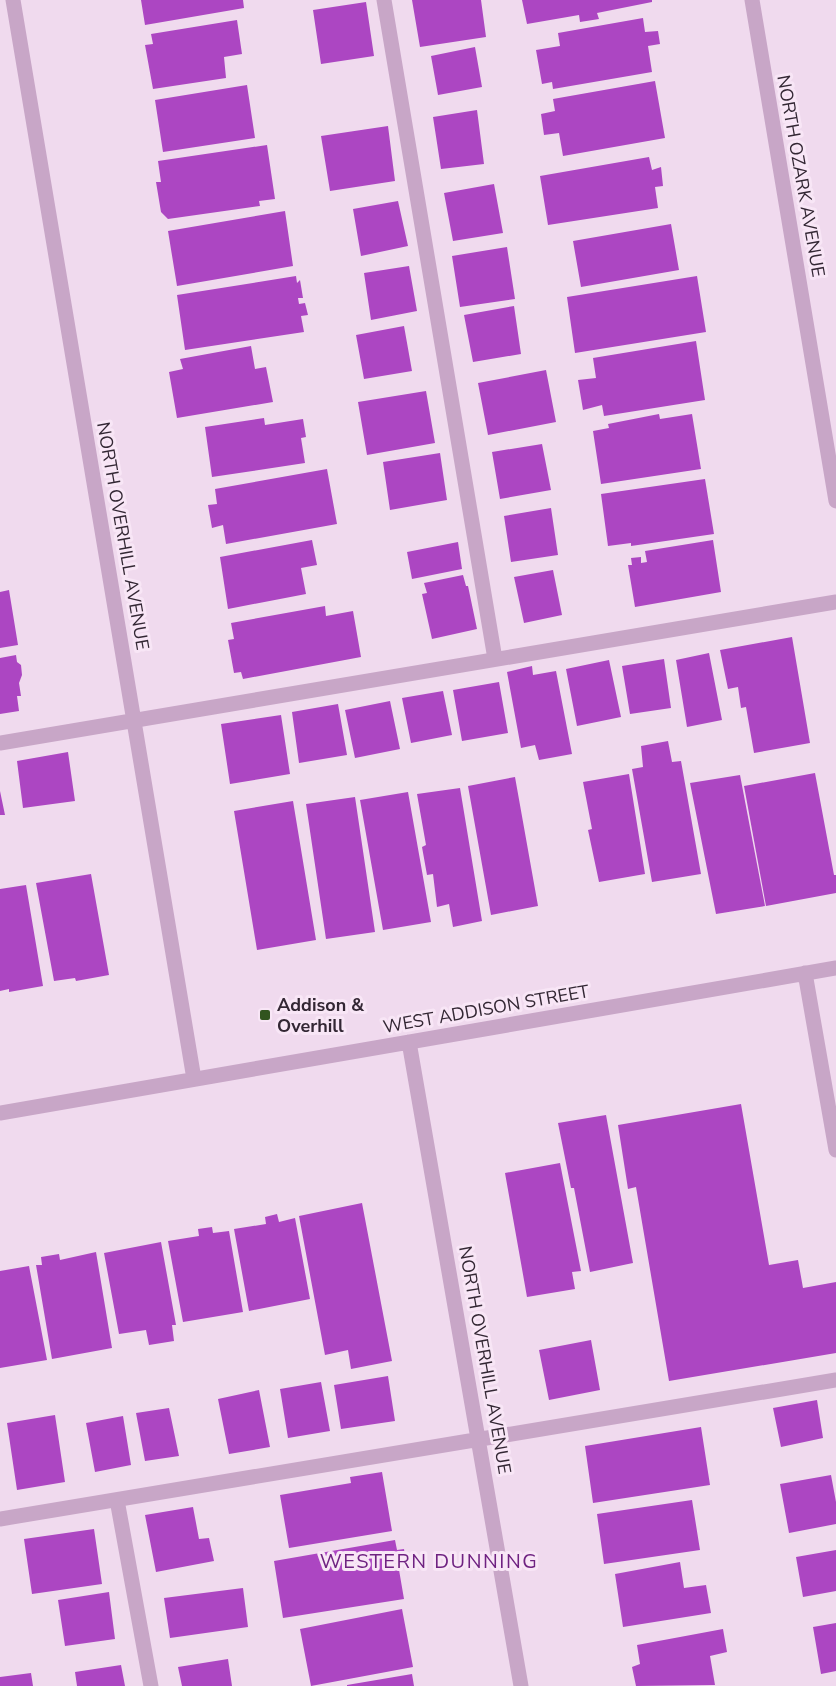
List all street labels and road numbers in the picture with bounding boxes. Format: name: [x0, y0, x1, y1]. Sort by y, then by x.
street label: NORTH OZARK AVENUE: [771, 73, 831, 279]
street label: NORTH OVERHILL AVENUE: [91, 420, 155, 652]
street label: WEST ADDISON STREET: [381, 979, 591, 1039]
street label: NORTH OVERHILL AVENUE: [453, 1244, 517, 1476]

